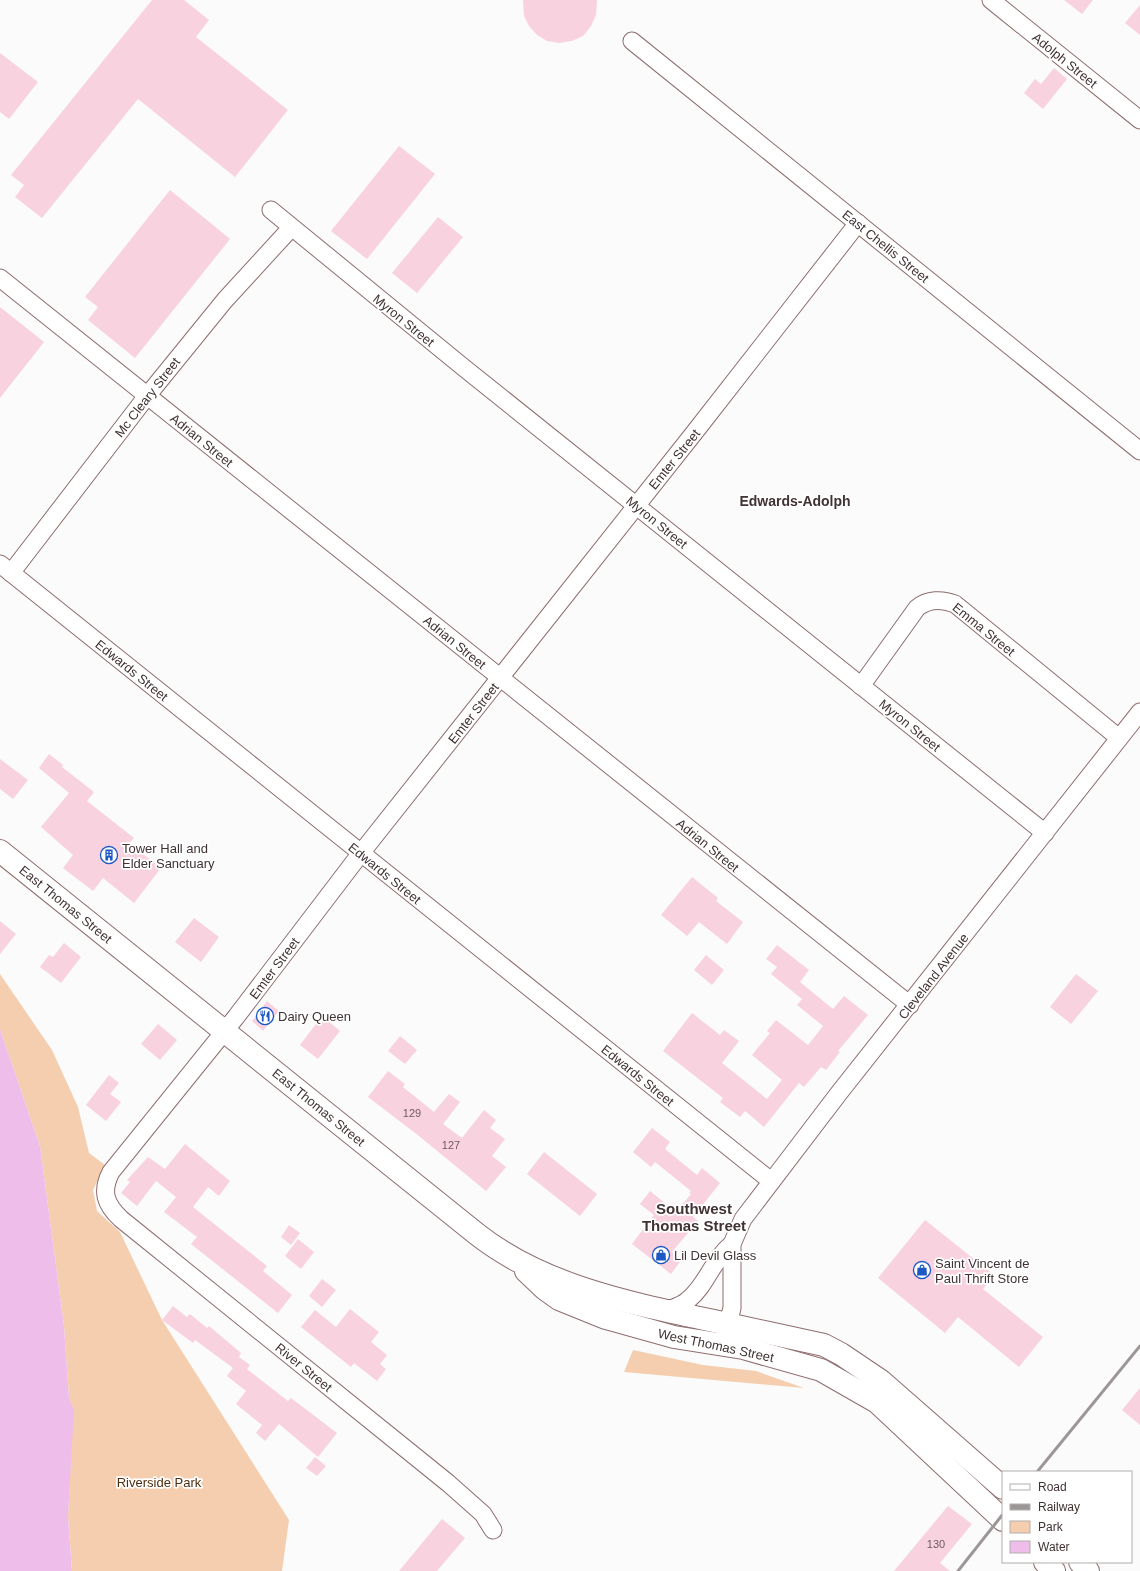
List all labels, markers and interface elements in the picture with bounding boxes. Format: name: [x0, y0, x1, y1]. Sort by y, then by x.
street label: Adolph Street: [1029, 30, 1100, 91]
street label: East Chellis Street: [839, 207, 932, 286]
street label: Myron Street: [370, 291, 438, 350]
street label: Mc Cleary Street: [112, 354, 183, 440]
street label: Adrian Street: [167, 411, 236, 470]
street label: Emter Street: [646, 426, 703, 492]
street label: Myron Street: [623, 493, 691, 552]
district label: Edwards-Adolph: [739, 493, 851, 509]
street label: Emma Street: [949, 600, 1018, 659]
street label: Adrian Street: [420, 613, 489, 672]
street label: Edwards Street: [92, 637, 171, 704]
street label: Emter Street: [445, 680, 502, 747]
street label: Myron Street: [876, 696, 944, 755]
street label: Adrian Street: [673, 816, 742, 875]
street label: Edwards Street: [345, 840, 424, 907]
place label: Tower Hall and Elder Sanctuary: [122, 841, 215, 871]
building icon: Tower Hall and Elder Sanctuary: [99, 845, 119, 865]
street label: East Thomas Street: [16, 862, 115, 947]
street label: Cleveland Avenue: [895, 930, 971, 1022]
street label: Emter Street: [246, 934, 303, 1002]
restaurant icon: Dairy Queen: [255, 1006, 275, 1026]
place label: Dairy Queen: [278, 1009, 351, 1024]
street label: Edwards Street: [598, 1042, 677, 1109]
street label: East Thomas Street: [269, 1065, 368, 1150]
house number: 129: [403, 1107, 421, 1119]
house number: 127: [442, 1139, 460, 1151]
district label: Southwest Thomas Street: [642, 1200, 746, 1234]
shop icon: Lil Devil Glass: [651, 1245, 671, 1265]
place label: Lil Devil Glass: [674, 1248, 757, 1263]
place label: Saint Vincent de Paul Thrift Store: [935, 1256, 1029, 1286]
shop icon: Saint Vincent de Paul Thrift Store: [912, 1260, 932, 1280]
street label: West Thomas Street: [657, 1326, 776, 1365]
street label: River Street: [272, 1340, 335, 1395]
legend: [1002, 1471, 1132, 1563]
park label: Riverside Park: [117, 1475, 202, 1490]
text: Road: [1038, 1480, 1067, 1494]
text: Railway: [1038, 1500, 1080, 1514]
text: Park: [1038, 1520, 1064, 1534]
house number: 130: [927, 1538, 945, 1550]
text: Water: [1038, 1540, 1070, 1554]

